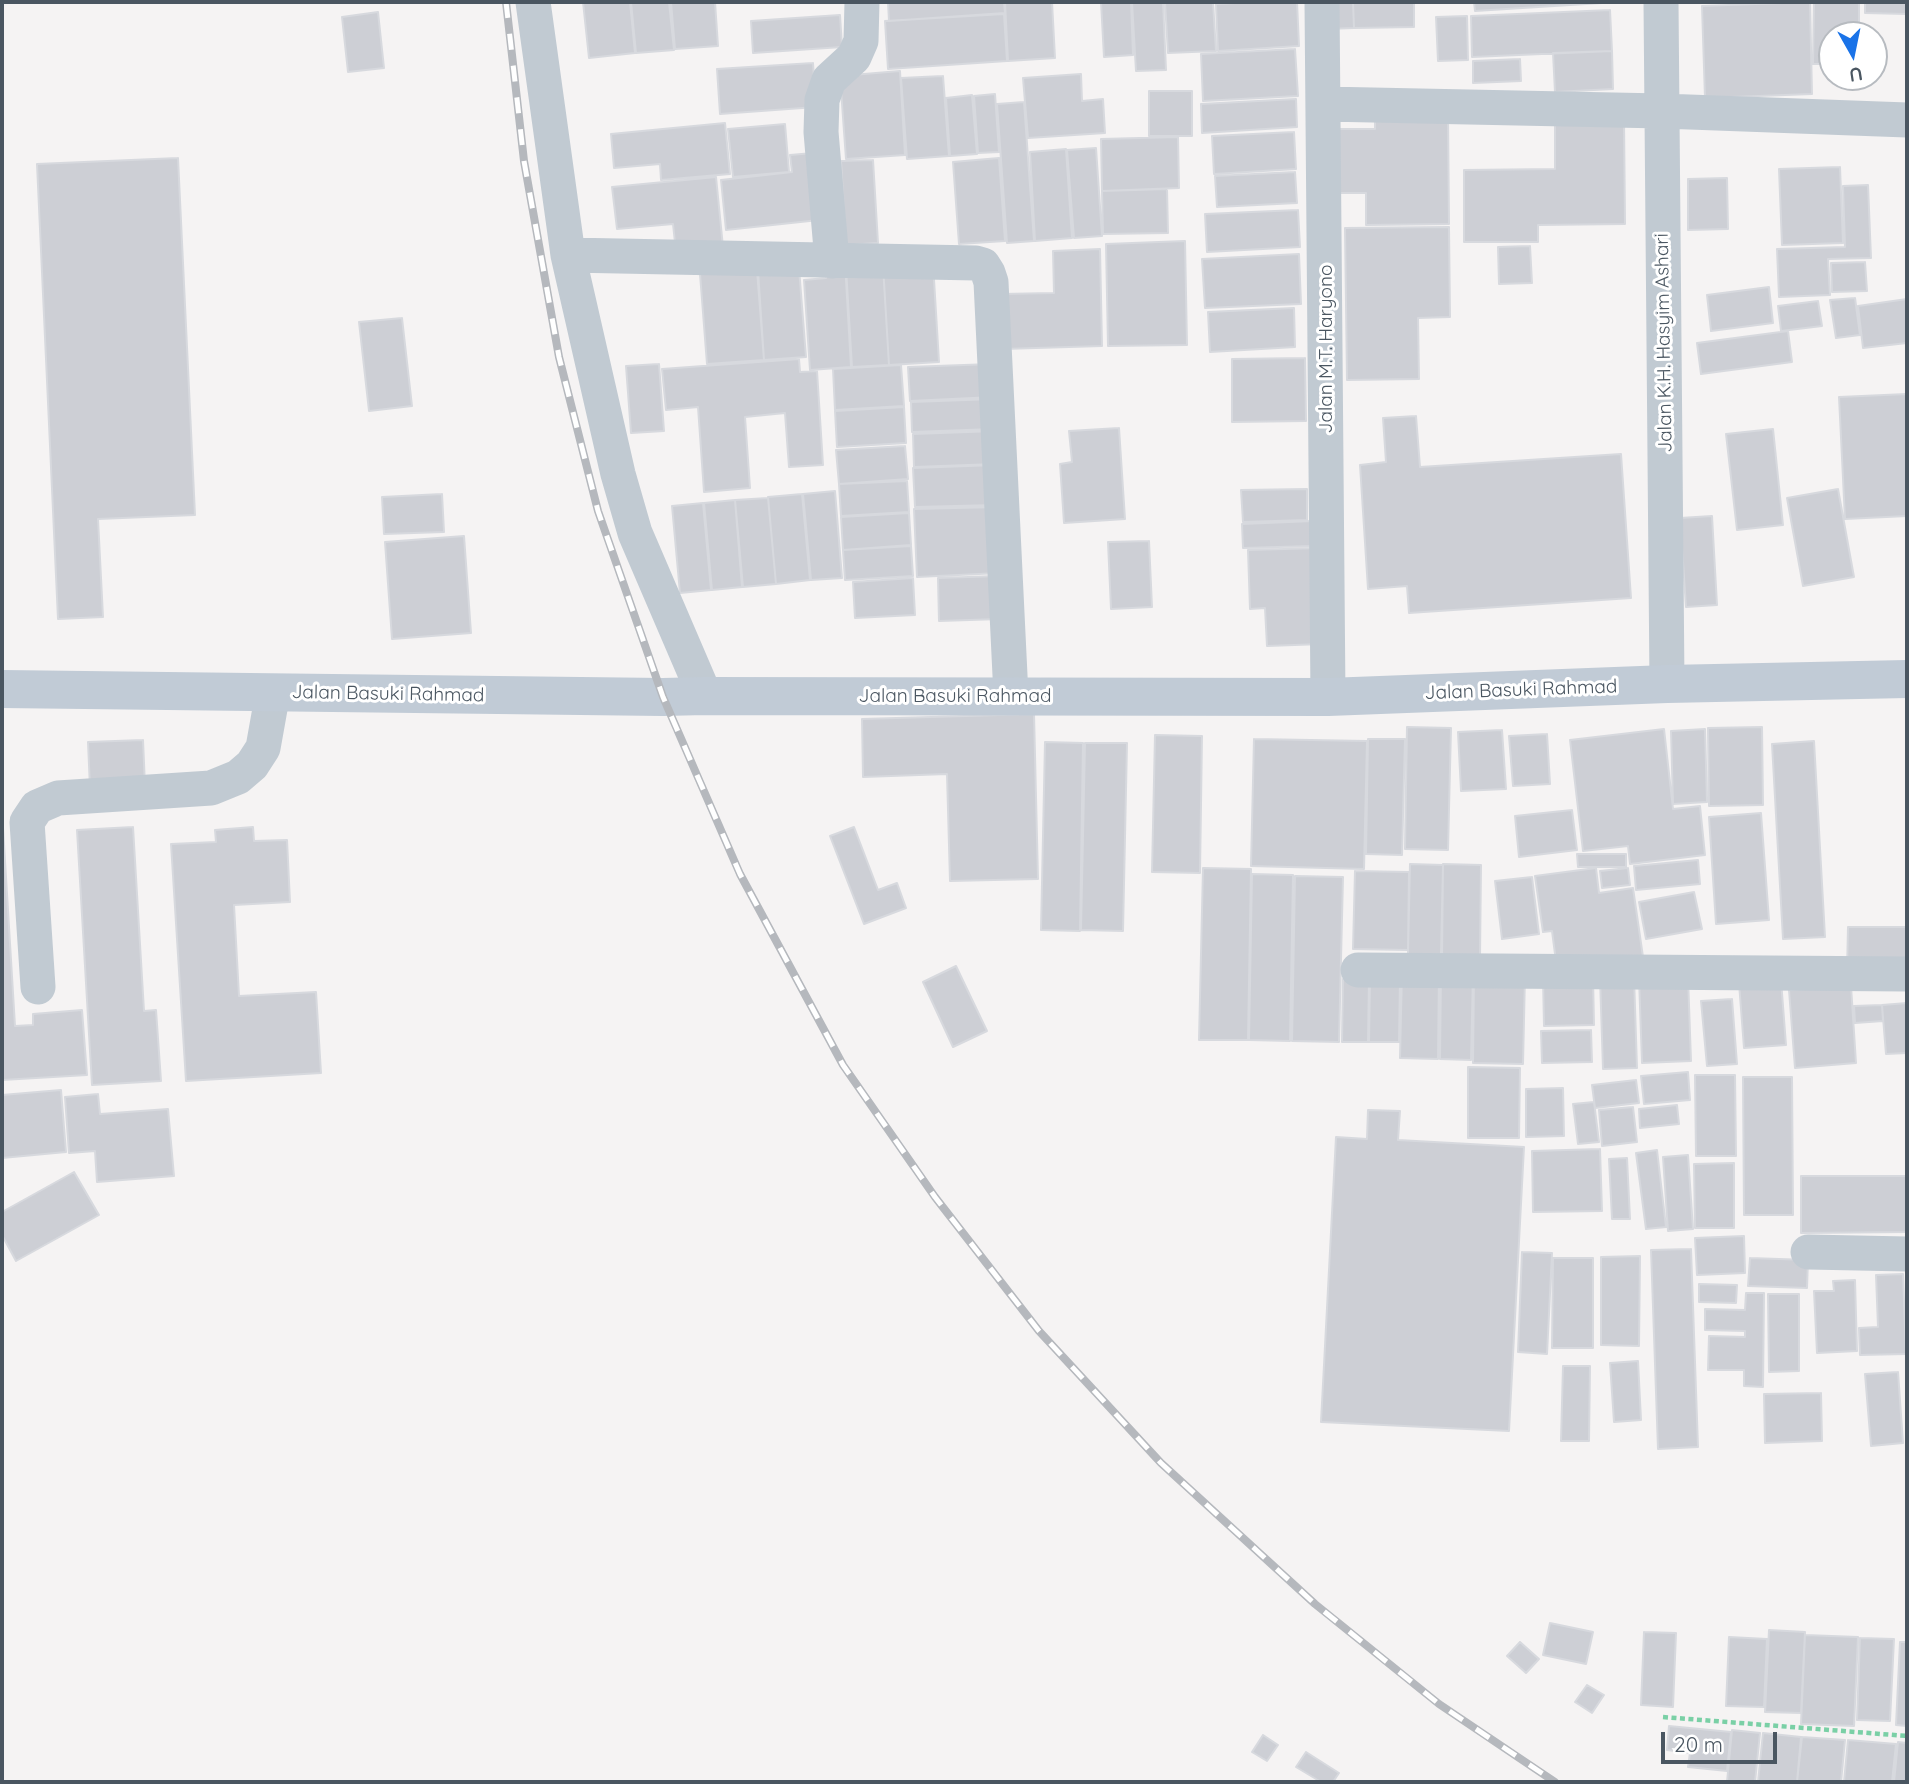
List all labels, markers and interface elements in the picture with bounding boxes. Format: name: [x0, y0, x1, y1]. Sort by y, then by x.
north arrow: [1818, 21, 1888, 91]
text: U: [1847, 62, 1864, 88]
street label: Jalan K.H. Hasyim Ashari: [1651, 233, 1677, 453]
street label: Jalan M.T. Haryono: [1315, 265, 1337, 433]
street label: Jalan Basuki Rahmad: [1424, 675, 1618, 705]
street label: Jalan Basuki Rahmad: [291, 681, 485, 707]
street label: Jalan Basuki Rahmad: [859, 685, 1051, 707]
scale bar: [1664, 1718, 1780, 1762]
text: 20 m: [1674, 1731, 1723, 1757]

